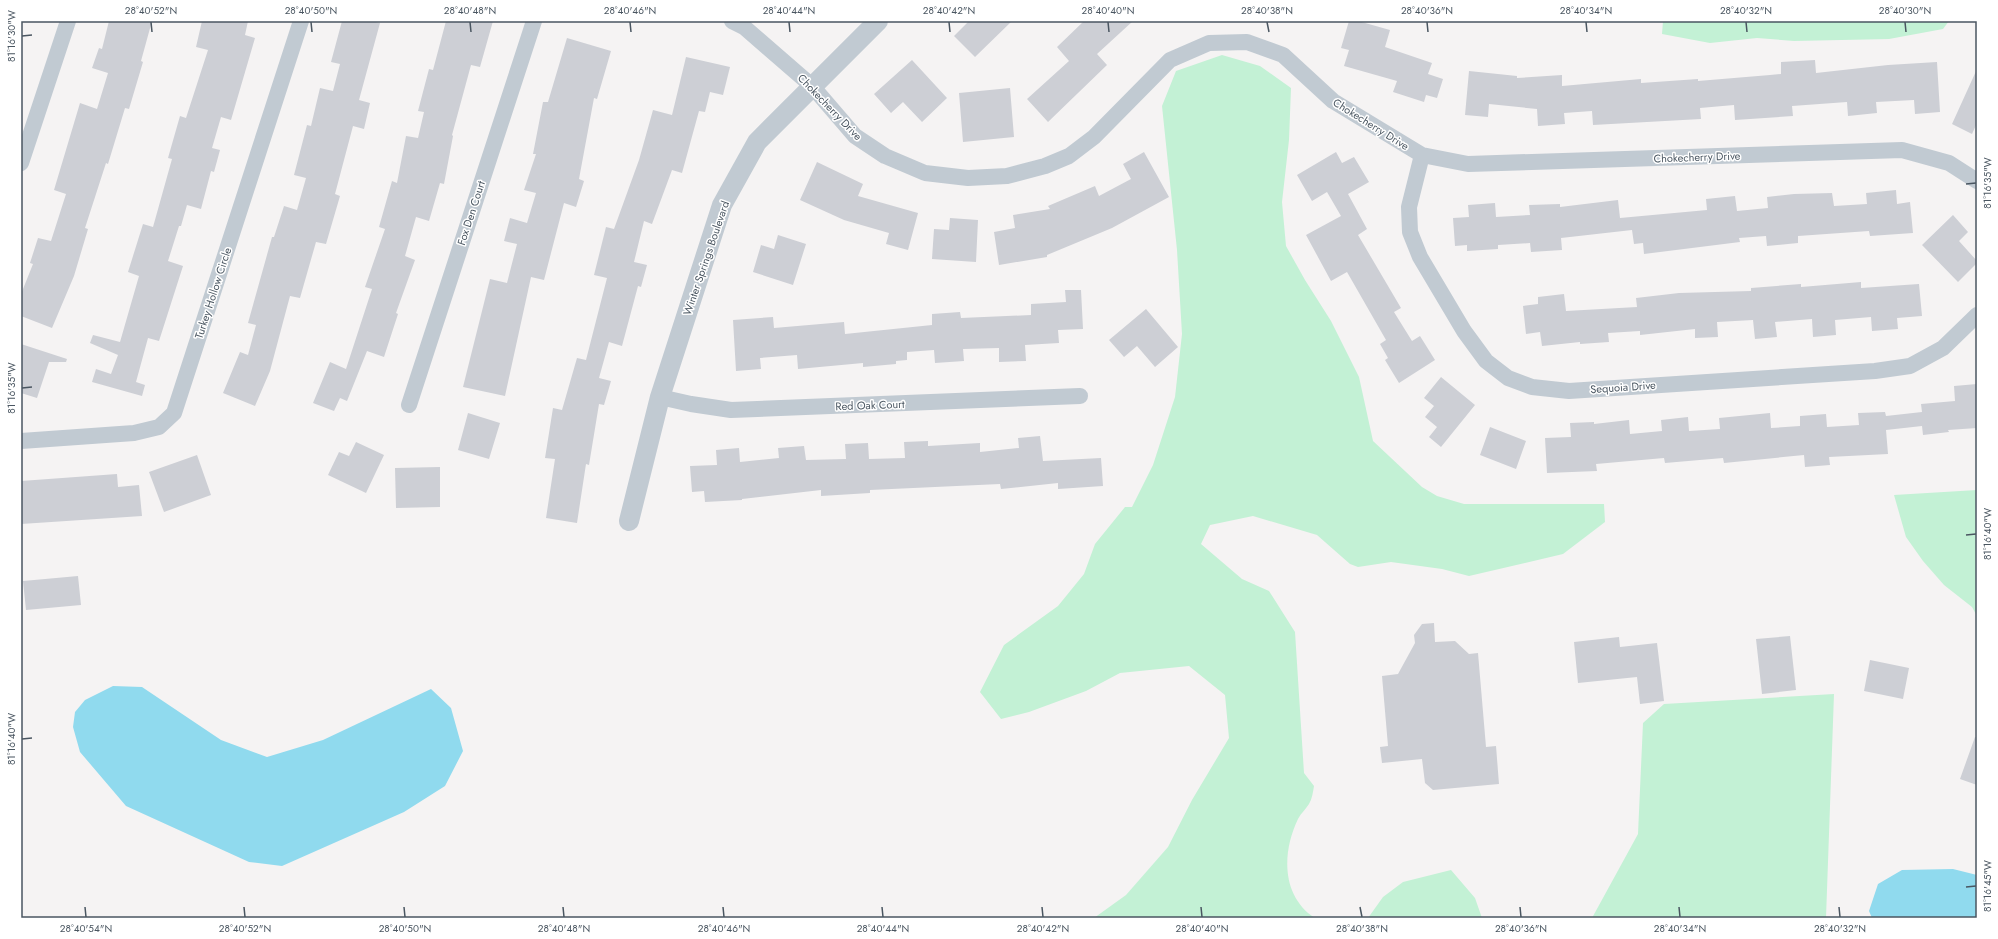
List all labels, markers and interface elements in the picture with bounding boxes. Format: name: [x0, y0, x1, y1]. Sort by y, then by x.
text: 28°40'52"N: [125, 3, 177, 18]
text: 28°40'50"N: [285, 3, 337, 18]
text: 28°40'48"N: [444, 3, 496, 18]
text: 28°40'46"N: [604, 3, 656, 18]
text: 28°40'44"N: [763, 3, 815, 18]
text: 28°40'42"N: [923, 3, 975, 18]
text: 28°40'40"N: [1082, 3, 1134, 18]
text: 28°40'38"N: [1241, 3, 1293, 18]
text: 28°40'36"N: [1401, 3, 1453, 18]
text: 28°40'34"N: [1560, 3, 1612, 18]
text: 28°40'32"N: [1720, 3, 1772, 18]
text: 28°40'30"N: [1879, 3, 1931, 18]
text: 81°16'30"W: [4, 10, 19, 62]
street label: Chokecherry Drive: [794, 70, 866, 144]
street label: Chokecherry Drive: [1330, 94, 1412, 154]
street label: Chokecherry Drive: [1653, 147, 1741, 167]
text: 81°16'35"W: [1980, 157, 1995, 209]
street label: Fox Den Court: [453, 178, 489, 247]
street label: Winter Springs Boulevard: [679, 199, 733, 317]
street label: Turkey Hollow Circle: [191, 245, 235, 341]
text: 81°16'35"W: [4, 362, 19, 414]
street label: Sequoia Drive: [1590, 377, 1657, 397]
street label: Red Oak Court: [835, 396, 905, 414]
text: 81°16'40"W: [1980, 508, 1995, 560]
text: 81°16'40"W: [4, 713, 19, 765]
text: 81°16'45"W: [1980, 860, 1995, 912]
text: 28°40'54"N: [60, 921, 112, 936]
text: 28°40'52"N: [219, 921, 271, 936]
text: 28°40'50"N: [379, 921, 431, 936]
text: 28°40'48"N: [538, 921, 590, 936]
text: 28°40'46"N: [698, 921, 750, 936]
text: 28°40'44"N: [857, 921, 909, 936]
text: 28°40'42"N: [1017, 921, 1069, 936]
text: 28°40'40"N: [1176, 921, 1228, 936]
text: 28°40'38"N: [1336, 921, 1388, 936]
text: 28°40'36"N: [1495, 921, 1547, 936]
text: 28°40'34"N: [1654, 921, 1706, 936]
text: 28°40'32"N: [1814, 921, 1866, 936]

